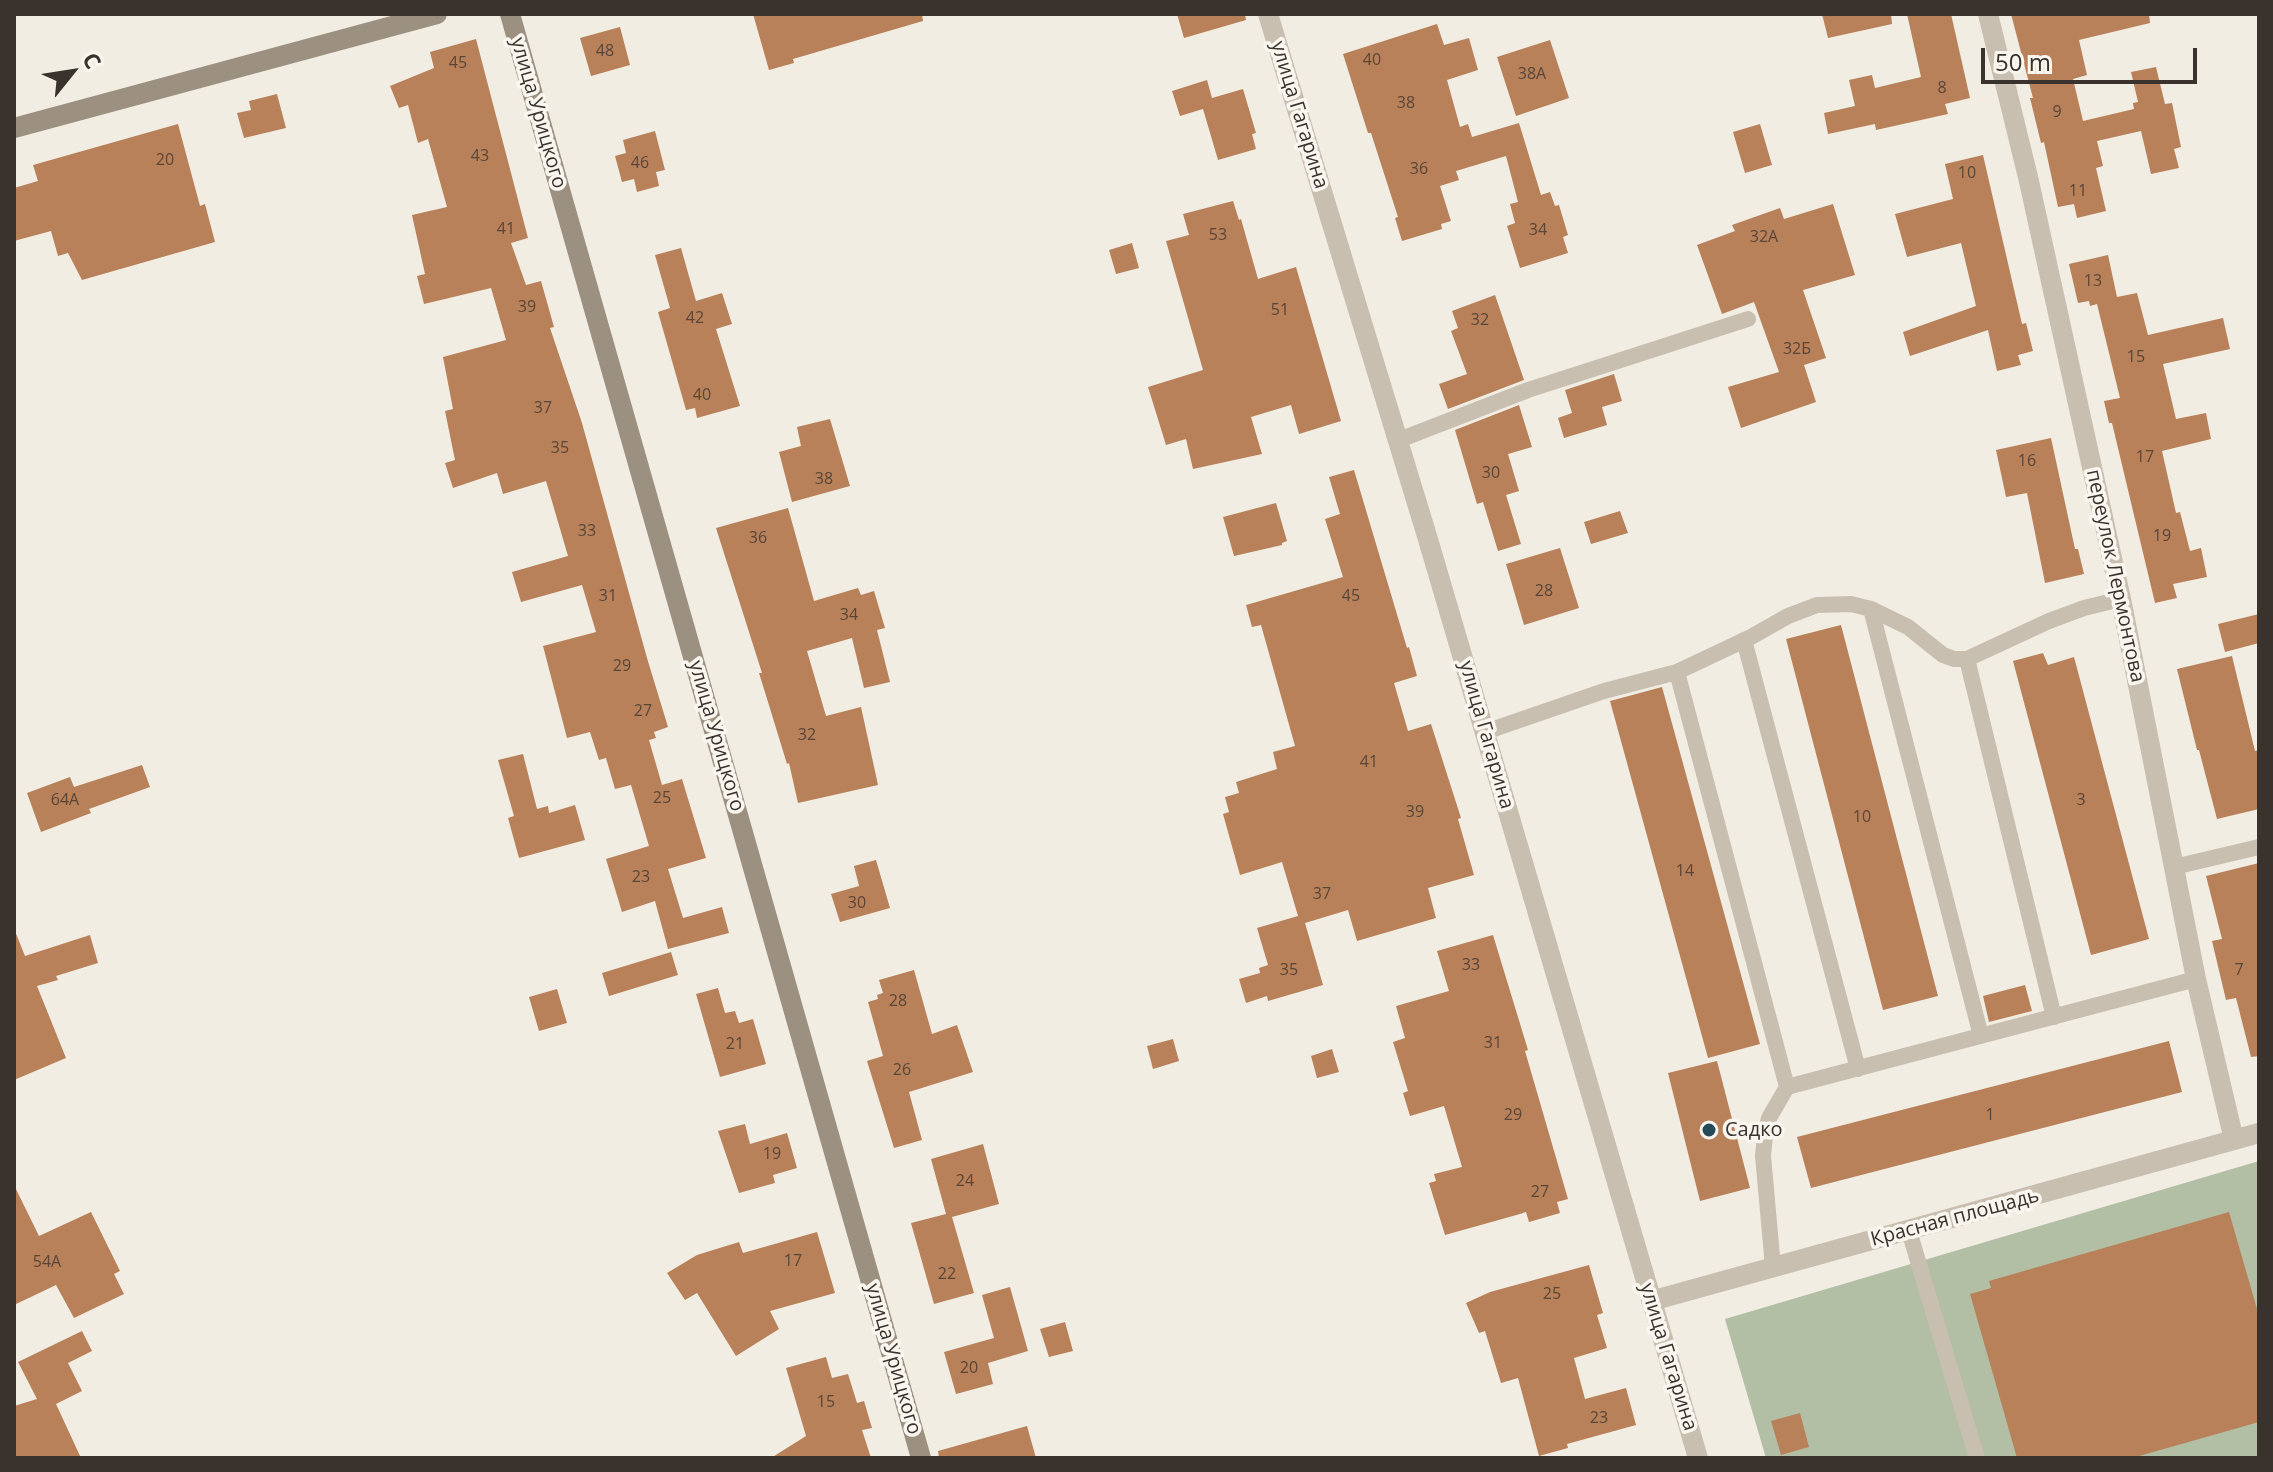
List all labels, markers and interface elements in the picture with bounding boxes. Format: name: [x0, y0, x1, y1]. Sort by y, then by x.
north arrow: [32, 32, 112, 112]
scale bar: [1985, 32, 2201, 82]
street label: улица Урицкого: [505, 35, 571, 191]
street label: улица Гагарина: [1265, 38, 1333, 192]
house number: 48: [596, 41, 614, 61]
text: 50 m: [1995, 45, 2051, 78]
text: С: [76, 46, 109, 74]
house number: 40: [1363, 50, 1381, 70]
house number: 45: [449, 53, 467, 73]
house number: 38А: [1518, 64, 1546, 84]
house number: 8: [1937, 78, 1947, 98]
house number: 38: [1397, 93, 1415, 113]
house number: 9: [2052, 102, 2062, 122]
house number: 43: [471, 146, 489, 166]
house number: 20: [156, 150, 174, 170]
house number: 46: [631, 153, 649, 173]
house number: 36: [1410, 159, 1428, 179]
house number: 10: [1958, 163, 1976, 183]
house number: 11: [2069, 181, 2087, 201]
house number: 41: [497, 219, 515, 239]
house number: 34: [1529, 220, 1547, 240]
house number: 53: [1209, 225, 1227, 245]
house number: 32А: [1750, 227, 1778, 247]
house number: 13: [2084, 271, 2102, 291]
house number: 39: [518, 297, 536, 317]
house number: 51: [1271, 300, 1289, 320]
house number: 42: [686, 308, 704, 328]
house number: 32: [1471, 310, 1489, 330]
house number: 32Б: [1783, 339, 1811, 359]
house number: 15: [2127, 347, 2145, 367]
house number: 40: [693, 385, 711, 405]
house number: 37: [534, 398, 552, 418]
house number: 35: [551, 438, 569, 458]
house number: 17: [2136, 447, 2154, 467]
house number: 16: [2018, 451, 2036, 471]
house number: 30: [1482, 463, 1500, 483]
street label: переулок Лермонтова: [2081, 467, 2149, 685]
house number: 38: [815, 469, 833, 489]
house number: 33: [578, 521, 596, 541]
house number: 19: [2153, 526, 2171, 546]
house number: 36: [749, 528, 767, 548]
house number: 28: [1535, 581, 1553, 601]
house number: 31: [599, 586, 617, 606]
house number: 45: [1342, 586, 1360, 606]
house number: 34: [840, 605, 858, 625]
house number: 29: [613, 656, 631, 676]
street label: улица Урицкого: [683, 658, 749, 814]
street label: улица Гагарина: [1453, 658, 1519, 812]
house number: 27: [634, 701, 652, 721]
house number: 32: [798, 725, 816, 745]
house number: 41: [1360, 752, 1378, 772]
house number: 25: [653, 788, 671, 808]
house number: 64А: [51, 790, 79, 810]
house number: 3: [2076, 790, 2086, 810]
house number: 39: [1406, 802, 1424, 822]
house number: 10: [1853, 807, 1871, 827]
house number: 14: [1676, 861, 1694, 881]
house number: 23: [632, 867, 650, 887]
house number: 37: [1313, 884, 1331, 904]
house number: 30: [848, 893, 866, 913]
house number: 33: [1462, 955, 1480, 975]
house number: 35: [1280, 960, 1298, 980]
house number: 7: [2234, 960, 2244, 980]
house number: 28: [889, 991, 907, 1011]
house number: 31: [1484, 1033, 1502, 1053]
house number: 21: [726, 1034, 744, 1054]
house number: 26: [893, 1060, 911, 1080]
house number: 29: [1504, 1105, 1522, 1125]
house number: 1: [1985, 1105, 1995, 1125]
place label: Садко: [1725, 1118, 1783, 1142]
marker: Садко: [1700, 1121, 1718, 1139]
house number: 19: [763, 1144, 781, 1164]
house number: 24: [956, 1171, 974, 1191]
house number: 27: [1531, 1182, 1549, 1202]
street label: Красная площадь: [1868, 1184, 2042, 1252]
house number: 17: [784, 1251, 802, 1271]
house number: 54А: [33, 1252, 61, 1272]
house number: 22: [938, 1264, 956, 1284]
street label: улица Гагарина: [1634, 1280, 1702, 1434]
street label: улица Урицкого: [860, 1281, 926, 1437]
house number: 25: [1543, 1284, 1561, 1304]
house number: 20: [960, 1358, 978, 1378]
house number: 15: [817, 1392, 835, 1412]
house number: 23: [1590, 1408, 1608, 1428]

